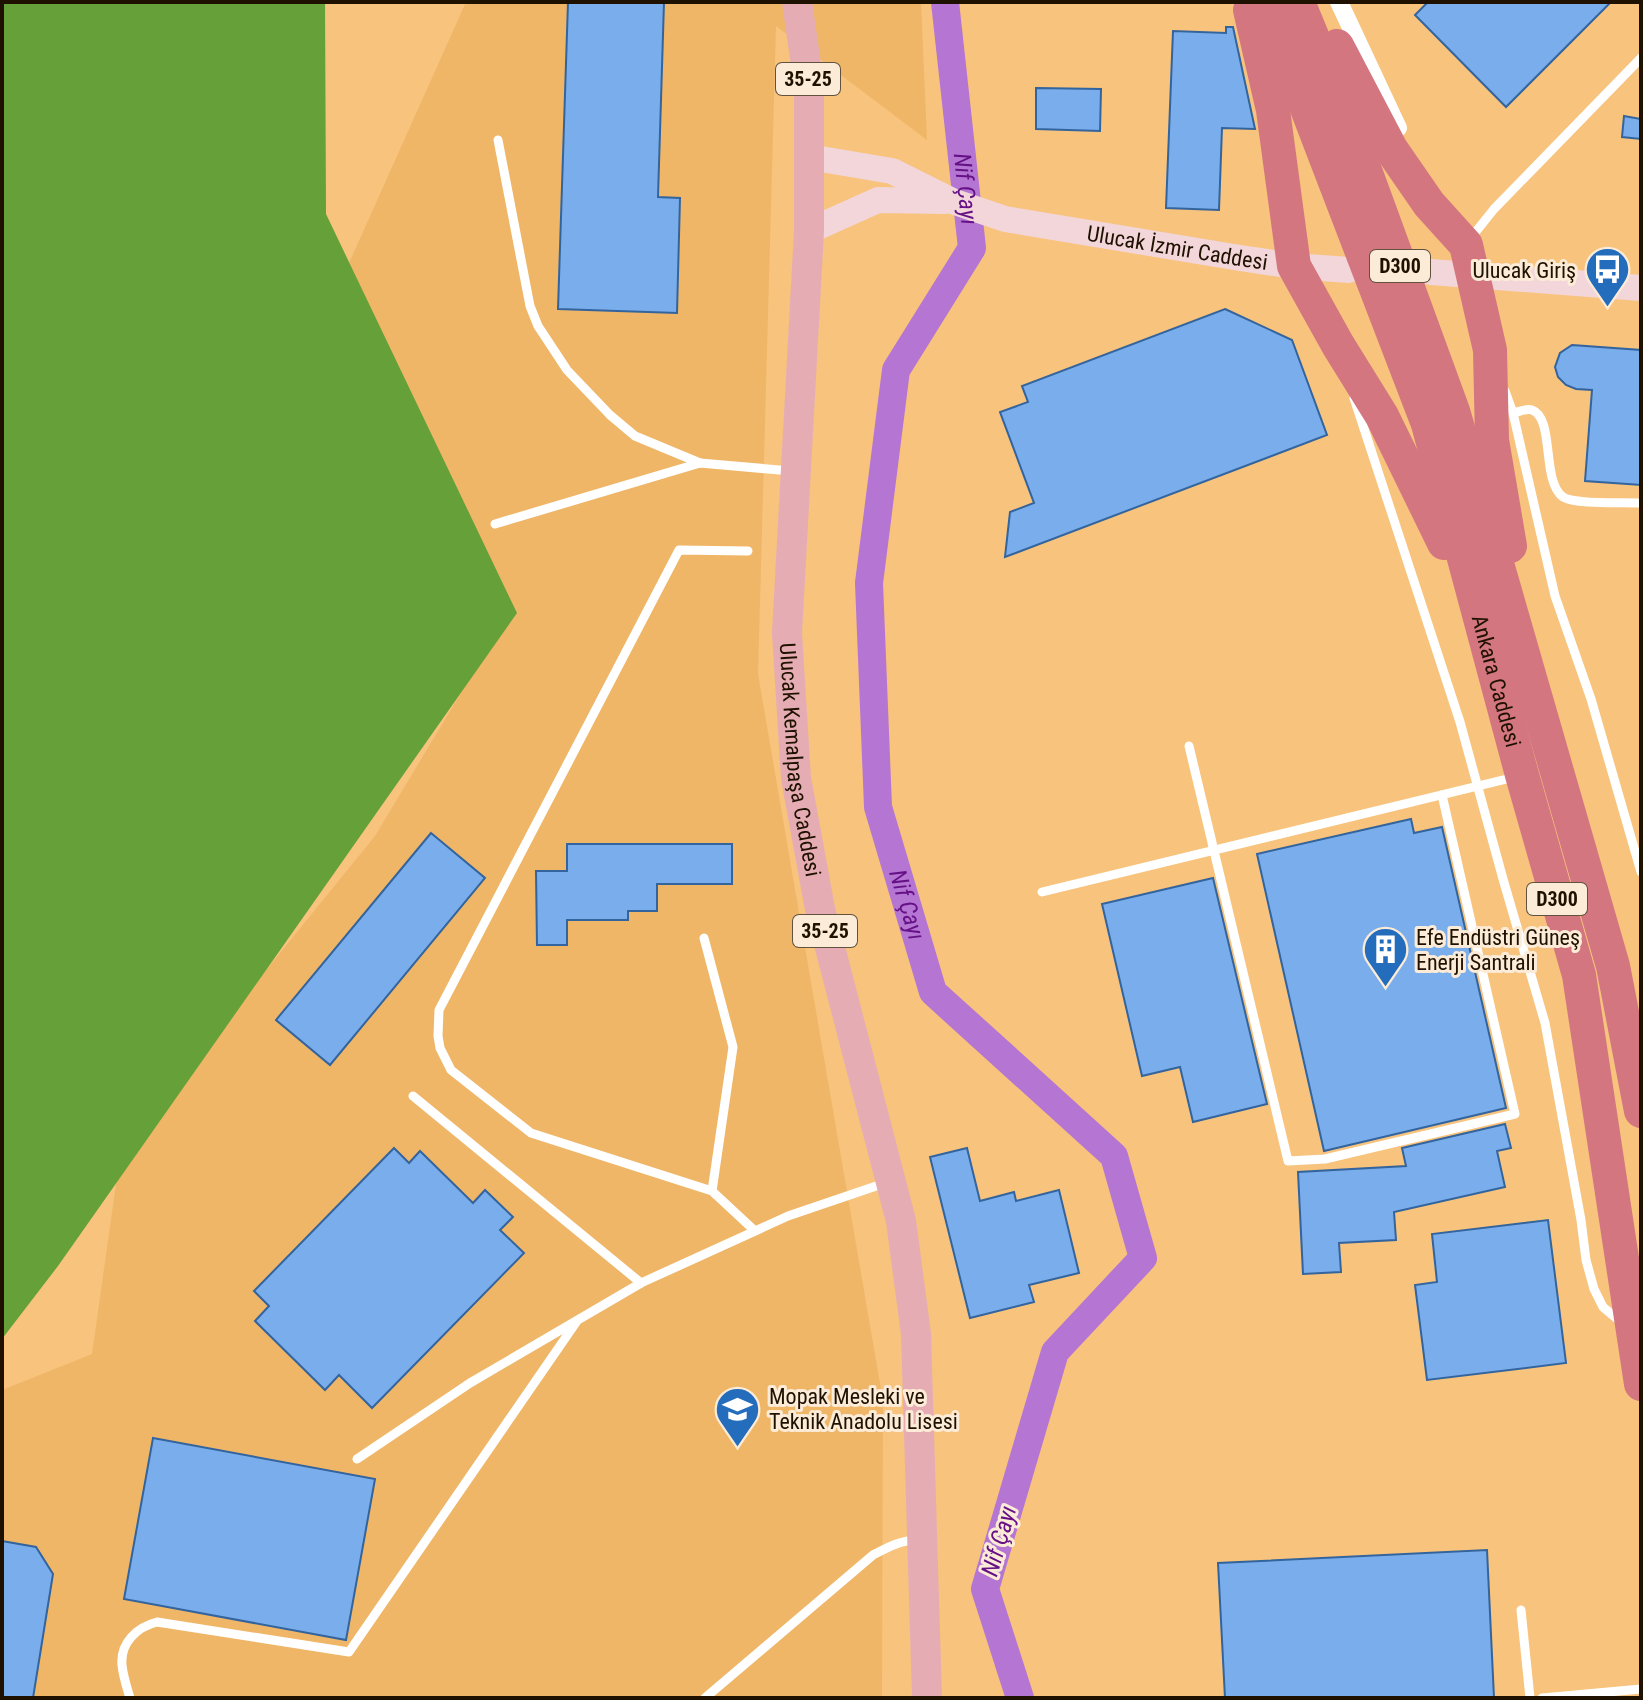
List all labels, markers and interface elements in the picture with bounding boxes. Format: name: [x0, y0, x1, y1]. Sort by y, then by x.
road number: 35-25: [776, 63, 840, 95]
water label: Nif Çayı: [948, 152, 983, 226]
street label: Ulucak İzmir Caddesi: [1085, 220, 1269, 274]
bus stop icon: Ulucak Giriş: [1583, 246, 1631, 309]
road number: D300: [1370, 250, 1430, 282]
place label: Ulucak Giriş: [1472, 258, 1576, 283]
street label: Ankara Caddesi: [1467, 612, 1526, 750]
street label: Ulucak Kemalpaşa Caddesi: [775, 642, 826, 879]
water label: Nif Çayı: [883, 866, 931, 943]
road number: D300: [1527, 883, 1587, 915]
road number: 35-25: [793, 915, 857, 947]
place label: Efe Endüstri Güneş Enerji Santrali: [1416, 925, 1580, 975]
building icon: Efe Endüstri Güneş Enerji Santrali: [1361, 926, 1409, 989]
place label: Mopak Mesleki ve Teknik Anadolu Lisesi: [769, 1384, 958, 1434]
school or university icon: Mopak Mesleki ve Teknik Anadolu Lisesi: [714, 1385, 762, 1448]
water label: Nif Çayı: [976, 1503, 1022, 1579]

